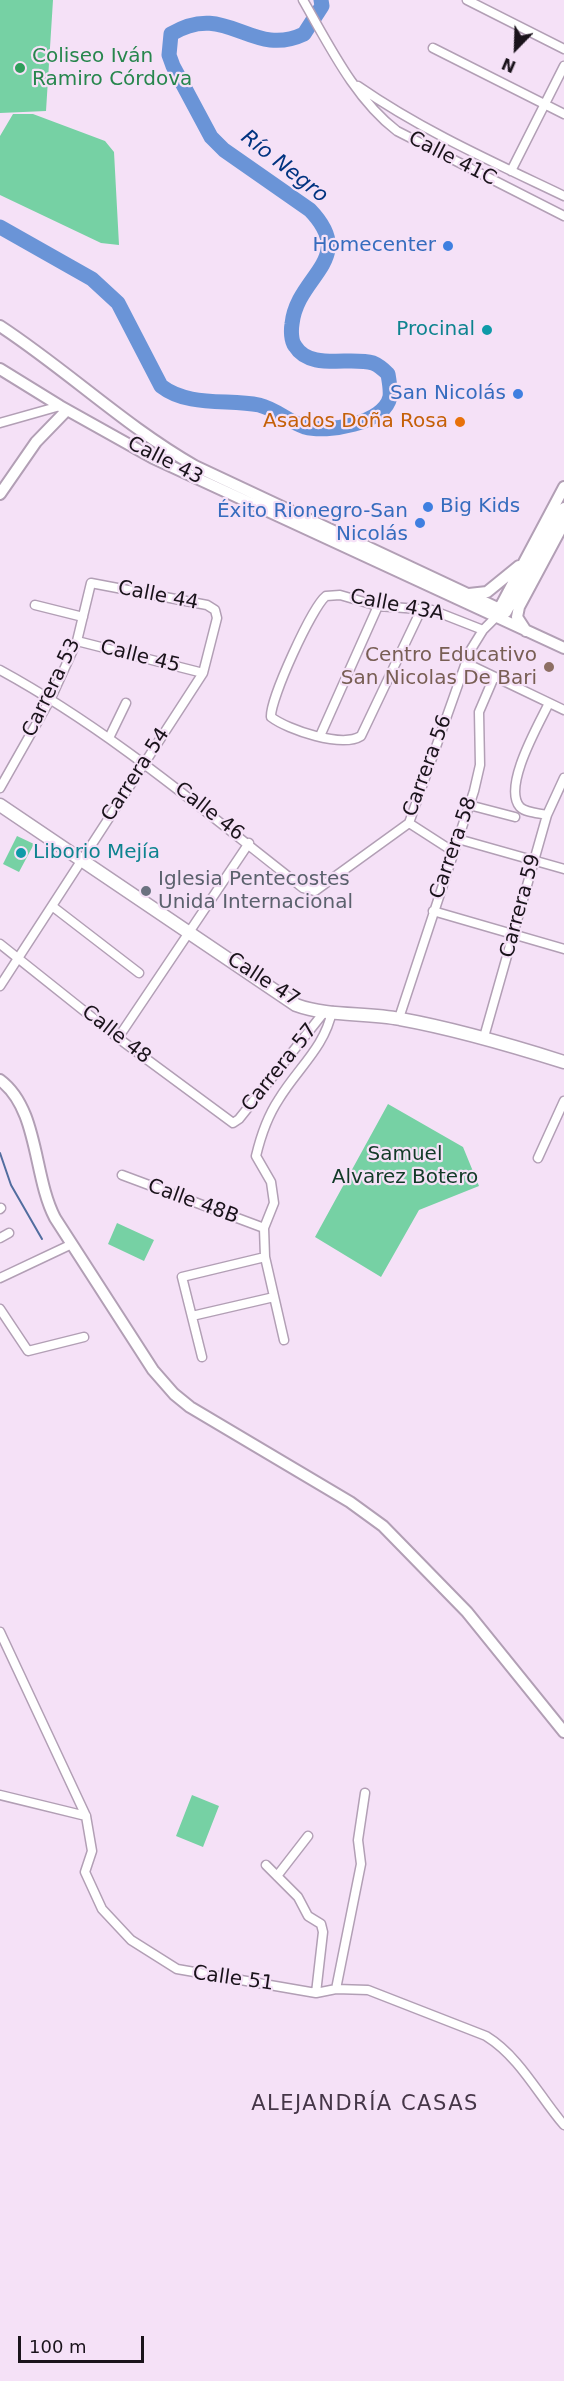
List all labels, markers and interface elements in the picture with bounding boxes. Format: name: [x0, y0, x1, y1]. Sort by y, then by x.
north arrow: [486, 18, 546, 78]
place label: Coliseo Iván Ramiro Córdova: [32, 45, 192, 92]
text: N: [499, 54, 519, 76]
marker: Coliseo Iván Ramiro Córdova: [13, 61, 27, 75]
water label: Río Negro: [236, 125, 332, 209]
street label: Calle 41C: [404, 127, 500, 191]
place label: Homecenter: [313, 234, 436, 258]
marker: Homecenter: [441, 239, 455, 253]
place label: Procinal: [396, 318, 475, 342]
marker: Procinal: [480, 323, 494, 337]
place label: San Nicolás: [390, 382, 506, 406]
marker: San Nicolás: [511, 387, 525, 401]
place label: Asados Doña Rosa: [263, 410, 448, 434]
marker: Asados Doña Rosa: [453, 415, 467, 429]
street label: Calle 43: [123, 432, 207, 490]
place label: Big Kids: [440, 495, 520, 519]
place label: Éxito Rionegro-San Nicolás: [217, 500, 408, 547]
marker: Big Kids: [421, 500, 435, 514]
marker: Éxito Rionegro-San Nicolás: [413, 516, 427, 530]
street label: Calle 44: [116, 576, 200, 616]
street label: Calle 43A: [348, 585, 446, 627]
street label: Carrera 53: [18, 635, 86, 741]
street label: Calle 45: [98, 636, 182, 678]
place label: Centro Educativo San Nicolas De Bari: [341, 644, 537, 691]
marker: Centro Educativo San Nicolas De Bari: [542, 660, 556, 674]
street label: Carrera 56: [399, 712, 457, 820]
street label: Carrera 54: [97, 724, 175, 826]
street label: Calle 46: [170, 777, 248, 847]
street label: Carrera 58: [425, 794, 483, 902]
place label: Liborio Mejía: [33, 841, 160, 865]
marker: Liborio Mejía: [14, 846, 28, 860]
street label: Carrera 59: [496, 851, 546, 961]
place label: Iglesia Pentecostes Unida Internacional: [158, 868, 353, 915]
marker: Iglesia Pentecostes Unida Internacional: [139, 884, 153, 898]
street label: Calle 47: [222, 948, 304, 1012]
street label: Calle 48: [77, 1000, 155, 1070]
street label: Carrera 57: [237, 1019, 323, 1117]
park label: Samuel Alvarez Botero: [332, 1143, 478, 1190]
street label: Calle 48B: [144, 1174, 242, 1230]
street label: Calle 51: [191, 1961, 275, 1997]
district label: ALEJANDRÍA CASAS: [251, 2092, 479, 2118]
scale bar: [21, 2324, 147, 2362]
text: 100 m: [29, 2336, 87, 2357]

